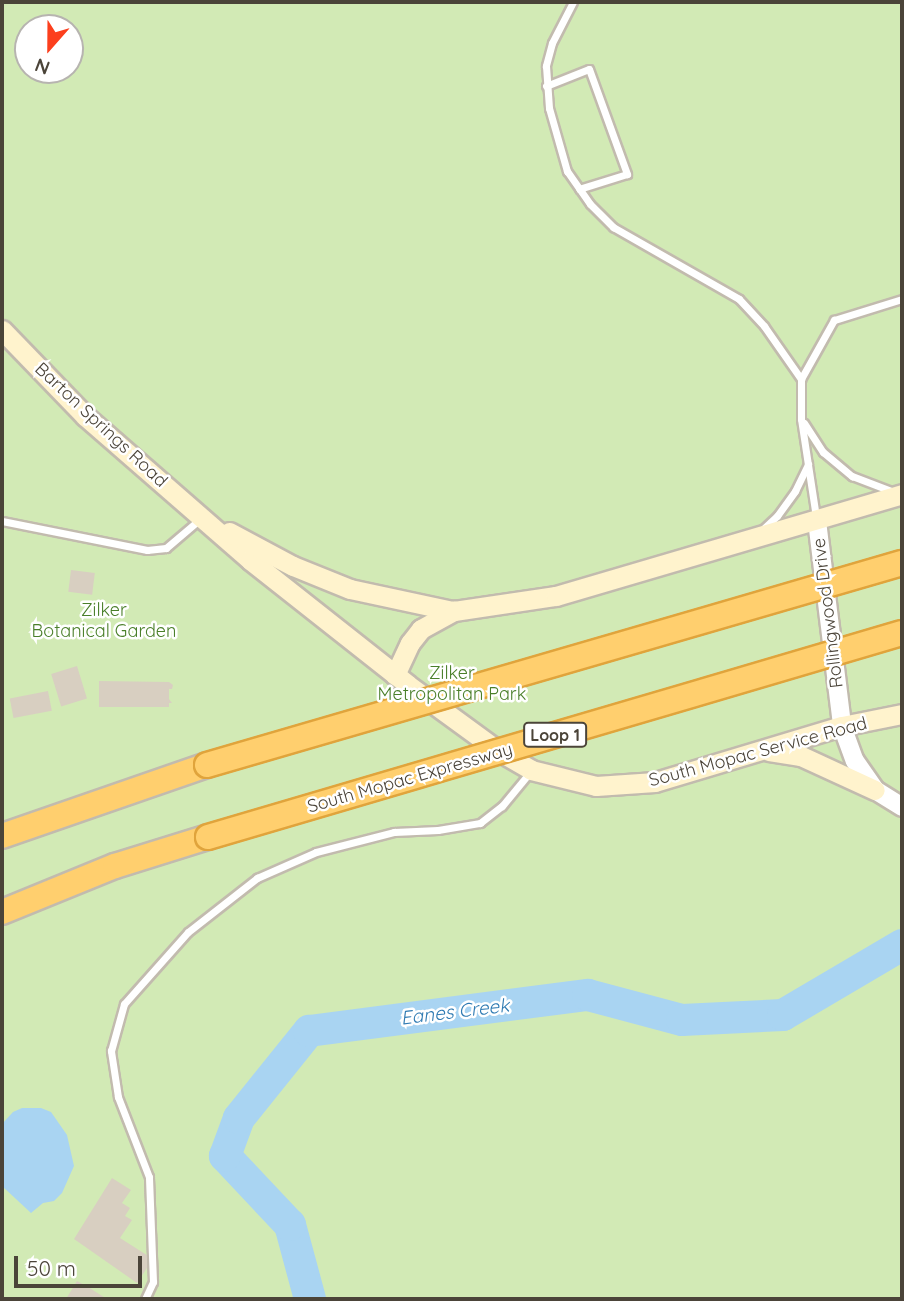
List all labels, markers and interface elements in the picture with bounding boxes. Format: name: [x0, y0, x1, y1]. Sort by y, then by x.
north arrow: [14, 14, 84, 84]
text: N: [31, 53, 53, 80]
street label: Barton Springs Road: [30, 358, 172, 492]
street label: Rollingwood Drive: [808, 537, 848, 689]
park label: Zilker Botanical Garden: [32, 600, 176, 642]
park label: Zilker Metropolitan Park: [378, 663, 526, 706]
street label: South Mopac Service Road: [647, 712, 869, 792]
road number: Loop 1: [522, 722, 588, 748]
street label: South Mopac Expressway: [305, 738, 515, 818]
water label: Eanes Creek: [399, 994, 511, 1030]
scale bar: [18, 1242, 145, 1286]
text: 50 m: [27, 1255, 76, 1281]

